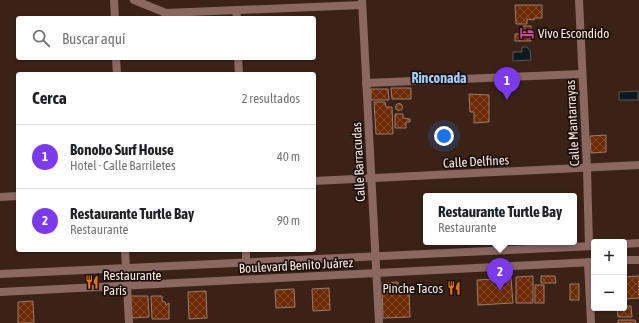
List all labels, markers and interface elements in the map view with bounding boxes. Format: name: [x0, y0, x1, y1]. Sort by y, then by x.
search box: [16, 16, 316, 60]
hotel icon: Vivo Escondido: [519, 25, 535, 41]
place label: Vivo Escondido: [538, 26, 609, 41]
icon: search: [30, 27, 52, 49]
text: Buscar aquí: [62, 30, 125, 47]
pin: 1: [494, 67, 520, 100]
district label: Rinconada: [411, 70, 467, 86]
street label: Calle Mantarrayas: [563, 79, 582, 167]
text: Cerca: [32, 88, 67, 108]
text: 2 resultados: [241, 91, 300, 106]
street label: Calle Barracudas: [349, 121, 368, 202]
your location: [434, 126, 454, 146]
text: Bonobo Surf House: [70, 141, 174, 158]
text: 1: [42, 149, 48, 164]
text: 40 m: [277, 149, 300, 164]
street label: Calle Delfines: [443, 152, 510, 171]
text: Hotel · Calle Barriletes: [70, 158, 176, 173]
popup: [423, 193, 577, 245]
text: Restaurante Turtle Bay: [438, 203, 562, 220]
text: Restaurante Turtle Bay: [70, 205, 194, 222]
text: 2: [42, 213, 48, 228]
text: 90 m: [277, 213, 300, 228]
text: Restaurante: [438, 220, 496, 235]
text: Restaurante: [70, 222, 129, 237]
map controls: [591, 239, 627, 311]
button: +: [591, 239, 627, 275]
street label: Boulevard Benito Juárez: [238, 255, 354, 276]
pin: 2: [487, 258, 513, 291]
place label: Restaurante Paris: [103, 268, 162, 298]
restaurant icon: Restaurante Paris: [84, 274, 100, 290]
button: −: [591, 275, 627, 311]
restaurant icon: Pinche Tacos: [446, 280, 462, 296]
place label: Pinche Tacos: [382, 281, 443, 296]

